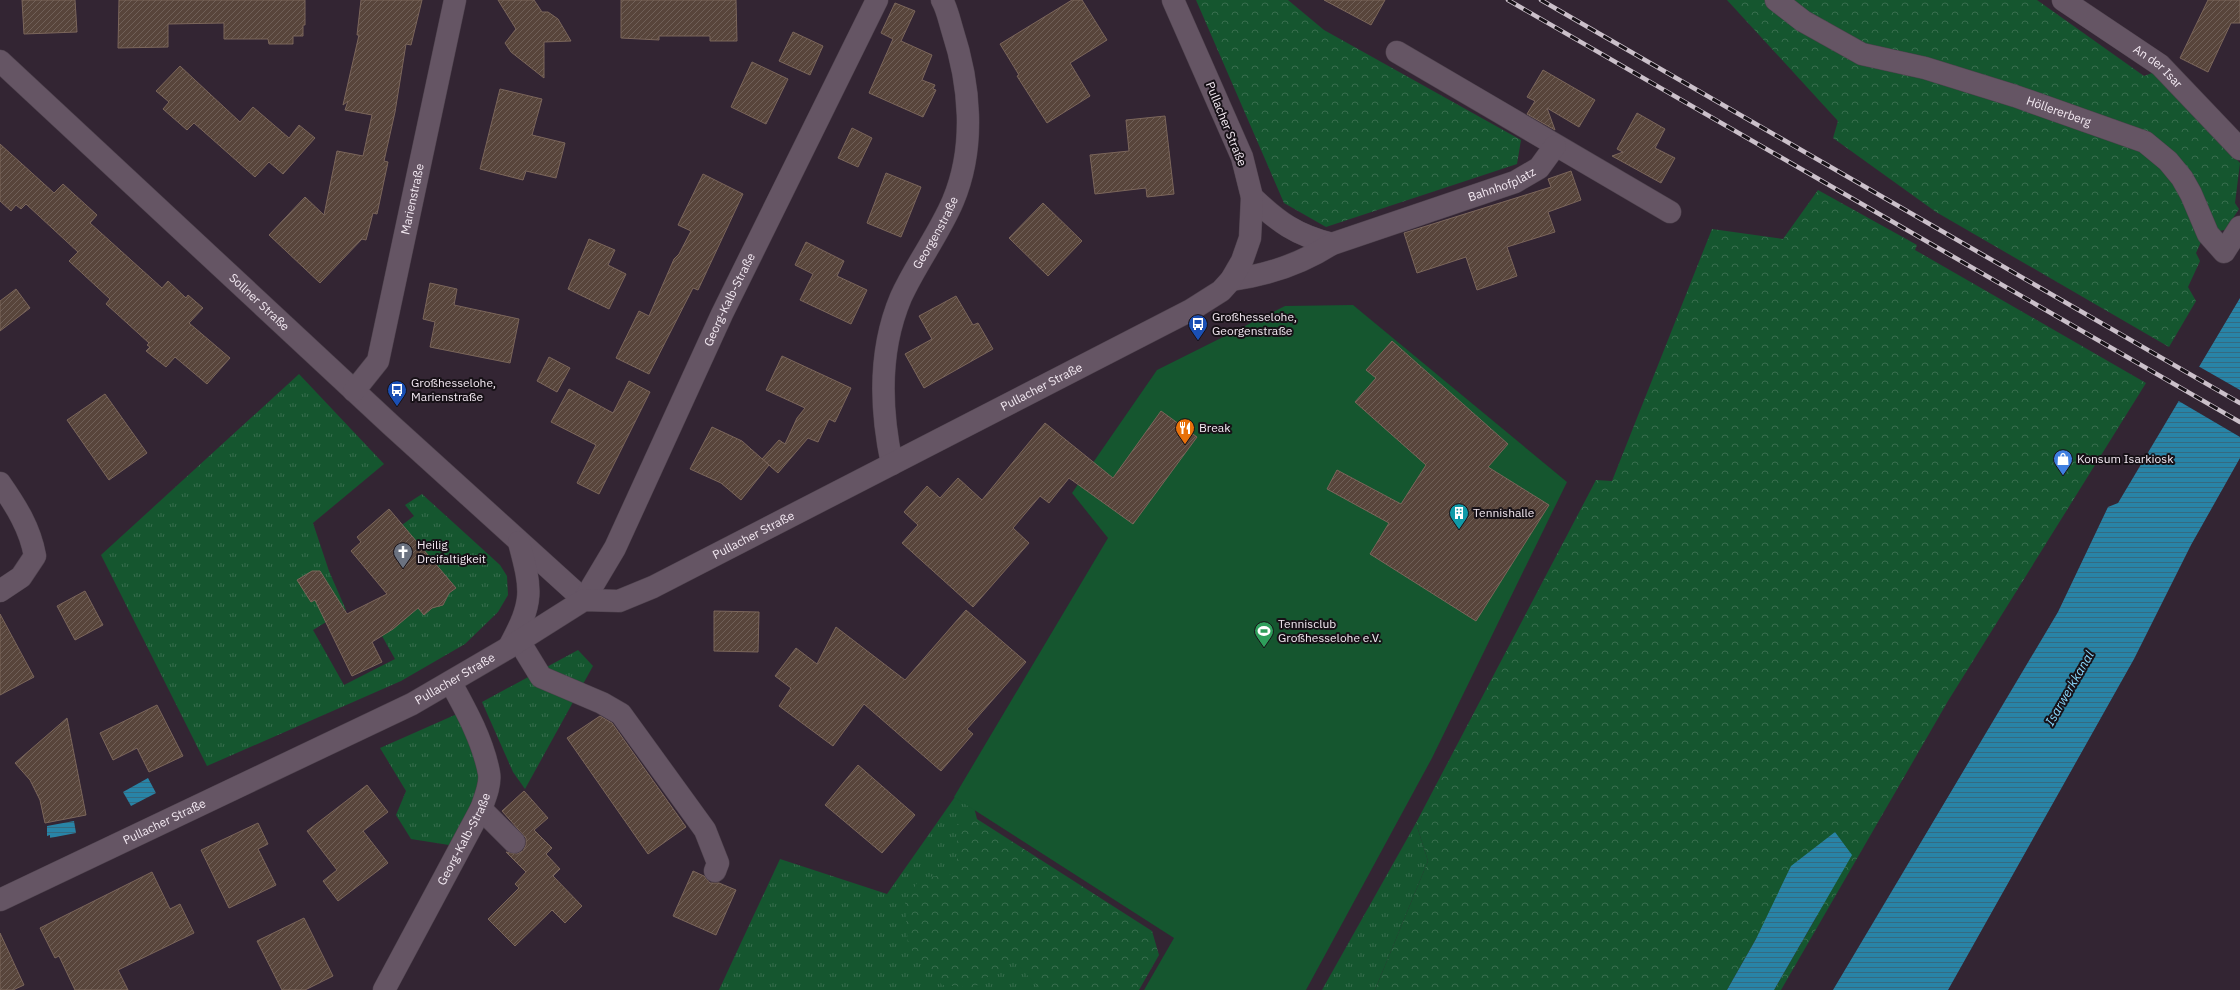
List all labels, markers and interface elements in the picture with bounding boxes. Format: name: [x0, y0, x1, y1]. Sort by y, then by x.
street label: An der Isar: [2131, 41, 2186, 91]
street label: Pullacher Straße: [1203, 79, 1250, 169]
street label: Höllererberg: [2024, 93, 2094, 130]
street label: Marienstraße: [397, 162, 427, 236]
street label: Bahnhofplatz: [1466, 164, 1538, 204]
street label: Georgenstraße: [909, 194, 961, 271]
street label: Georg-Kalb-Straße: [700, 250, 758, 349]
street label: Sollner Straße: [226, 270, 293, 334]
place label: Großhesselohe, Georgenstraße: [1212, 309, 1297, 338]
bus stop icon: Großhesselohe, Georgenstraße: [1187, 313, 1209, 341]
street label: Pullacher Straße: [998, 359, 1085, 414]
place label: Großhesselohe, Marienstraße: [411, 375, 496, 404]
bus stop icon: Großhesselohe, Marienstraße: [386, 379, 408, 407]
restaurant icon: Break: [1174, 417, 1196, 445]
place label: Break: [1199, 420, 1231, 435]
shop icon: Konsum Isarkiosk: [2052, 448, 2074, 476]
place label: Konsum Isarkiosk: [2077, 451, 2174, 466]
building icon: Tennishalle: [1448, 502, 1470, 530]
place label: Tennishalle: [1473, 505, 1535, 520]
street label: Pullacher Straße: [710, 507, 797, 562]
place label: Heilig Dreifaltigkeit: [417, 537, 486, 566]
church icon: Heilig Dreifaltigkeit: [392, 541, 414, 569]
place label: Tennisclub Großhesselohe e.V.: [1278, 616, 1382, 645]
sports icon: Tennisclub Großhesselohe e.V.: [1253, 620, 1275, 648]
water label: Isarwerkkanal: [2041, 647, 2098, 729]
street label: Pullacher Straße: [412, 649, 498, 708]
street label: Georg-Kalb-Straße: [434, 791, 493, 888]
street label: Pullacher Straße: [120, 795, 208, 847]

